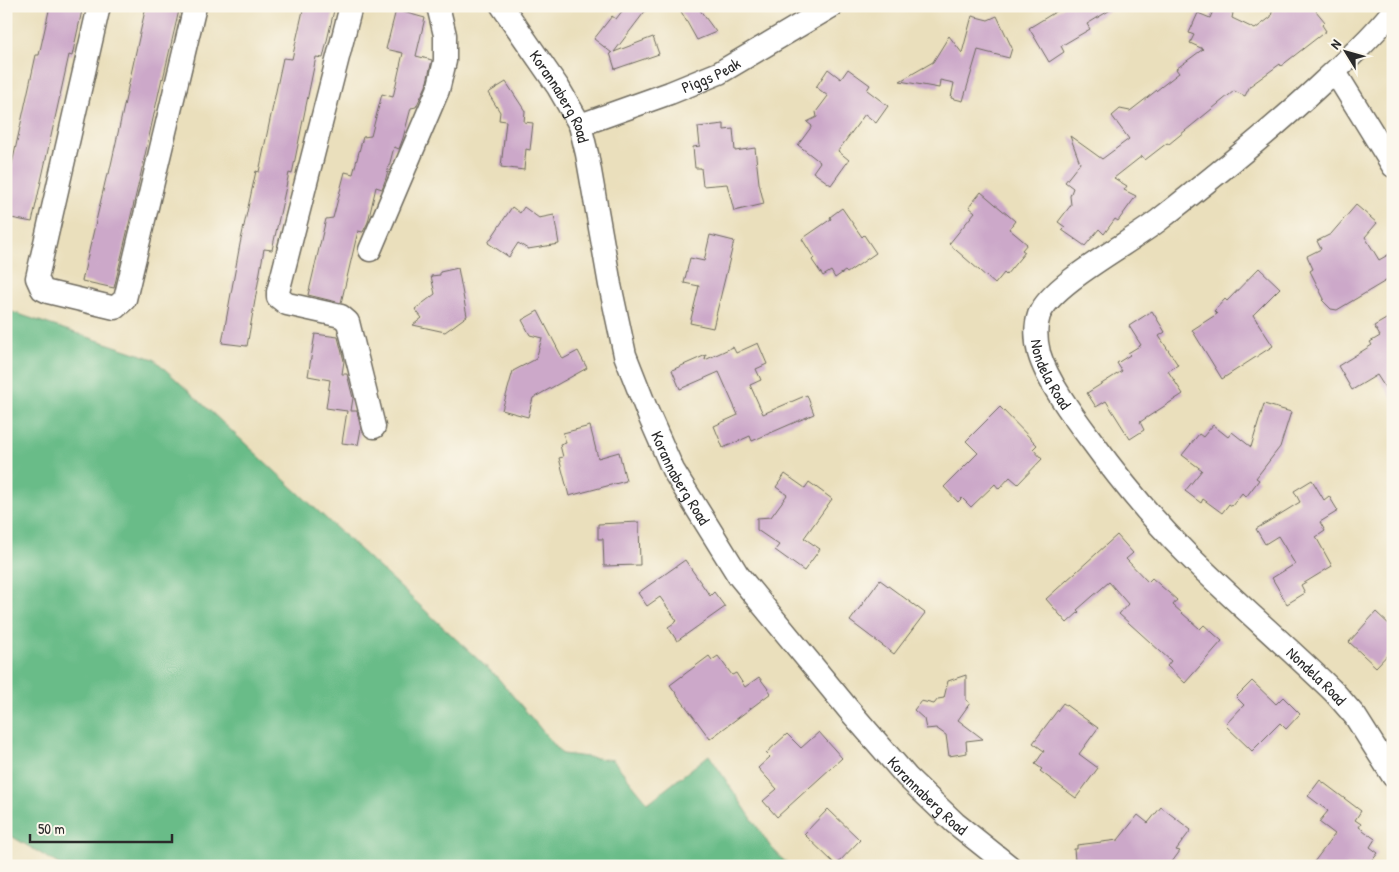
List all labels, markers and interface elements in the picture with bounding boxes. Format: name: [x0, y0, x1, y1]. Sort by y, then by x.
north arrow: [1322, 28, 1372, 78]
text: N: [1325, 35, 1345, 53]
street label: Korannaberg Road: [525, 46, 595, 145]
street label: Piggs Peak: [678, 52, 744, 98]
street label: Nondela Road: [1026, 338, 1077, 414]
street label: Korannaberg Road: [646, 428, 715, 529]
street label: Nondela Road: [1282, 642, 1352, 710]
street label: Korannaberg Road: [883, 751, 972, 840]
scale bar: [30, 812, 172, 844]
text: 50 m: [38, 818, 65, 839]

